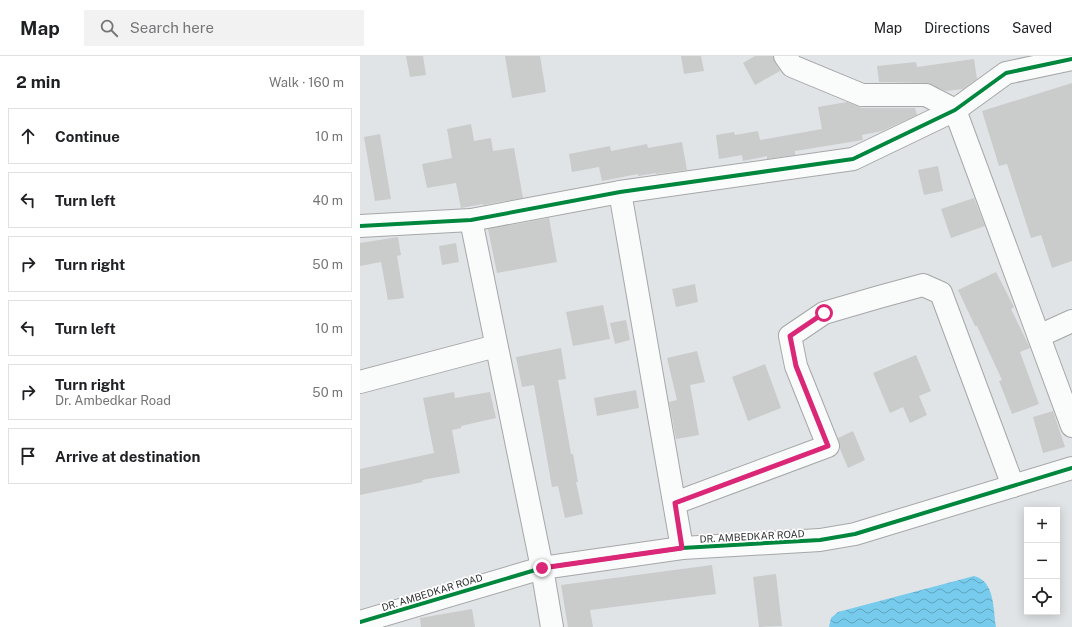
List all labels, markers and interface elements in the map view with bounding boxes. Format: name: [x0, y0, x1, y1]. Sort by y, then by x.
search box: [84, 10, 364, 46]
text: Map: [20, 17, 60, 39]
icon: search: [98, 17, 120, 39]
text: Search here: [130, 19, 214, 36]
text: Map: [874, 20, 902, 36]
text: Directions: [924, 20, 990, 36]
text: Saved: [1012, 20, 1052, 36]
text: 2 min: [16, 72, 61, 92]
text: Walk · 160 m: [269, 75, 344, 90]
icon: ahead: [17, 125, 39, 147]
text: Continue: [55, 128, 120, 145]
text: 10 m: [315, 129, 343, 144]
icon: left: [17, 189, 39, 211]
text: Turn left: [55, 192, 116, 209]
text: 40 m: [312, 193, 343, 208]
icon: right: [17, 253, 39, 275]
text: Turn right: [55, 256, 125, 273]
text: 50 m: [312, 257, 343, 272]
route start: [815, 304, 833, 322]
icon: left: [17, 317, 39, 339]
text: Turn left: [55, 320, 116, 337]
text: 10 m: [315, 321, 343, 336]
text: Turn right: [55, 376, 125, 393]
icon: right: [17, 381, 39, 403]
text: 50 m: [312, 385, 343, 400]
text: Dr. Ambedkar Road: [55, 393, 171, 408]
icon: arrive: [17, 445, 39, 467]
text: Arrive at destination: [55, 448, 200, 465]
map controls: [1024, 507, 1060, 615]
button: +: [1024, 507, 1060, 543]
street label: DR. AMBEDKAR ROAD: [699, 527, 805, 545]
button: −: [1024, 543, 1060, 579]
route end: [533, 559, 551, 577]
street label: DR. AMBEDKAR ROAD: [380, 571, 484, 613]
button: locate: [1024, 579, 1060, 615]

